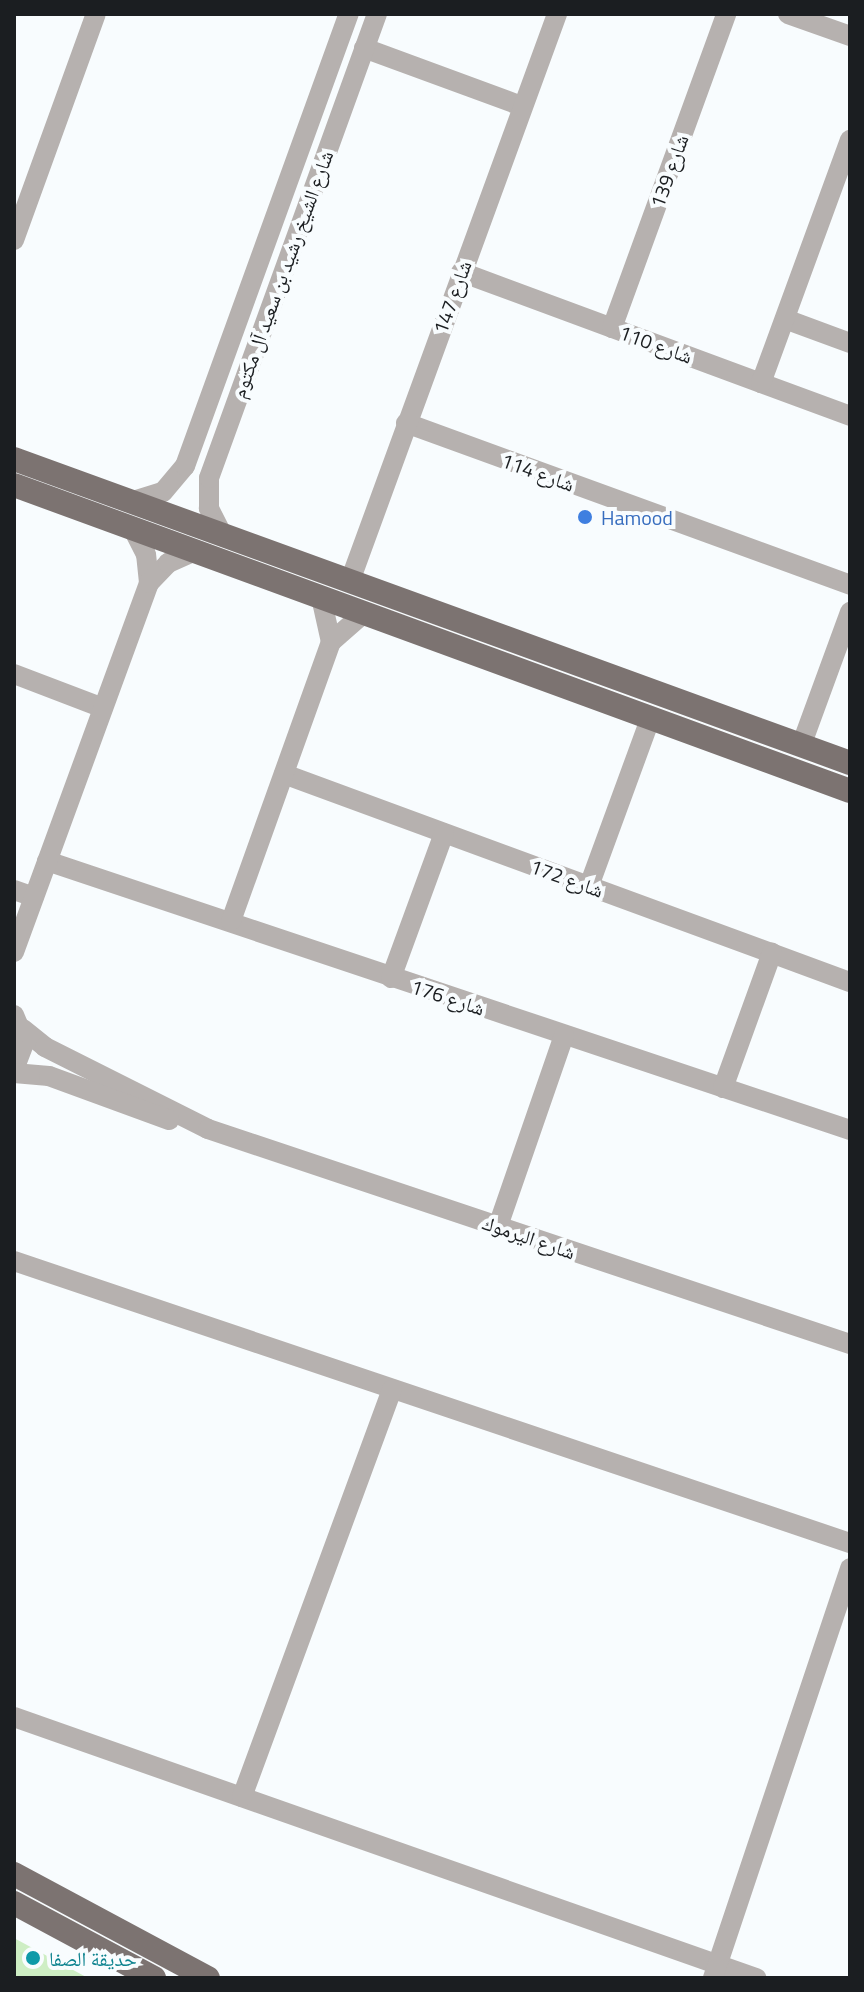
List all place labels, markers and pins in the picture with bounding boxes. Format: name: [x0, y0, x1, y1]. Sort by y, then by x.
place label: Hamood: [601, 505, 673, 529]
marker: Hamood: [576, 508, 594, 526]
place label: حديقة الصفا: [49, 1946, 137, 1970]
marker: حديقة الصفا: [24, 1949, 42, 1967]

